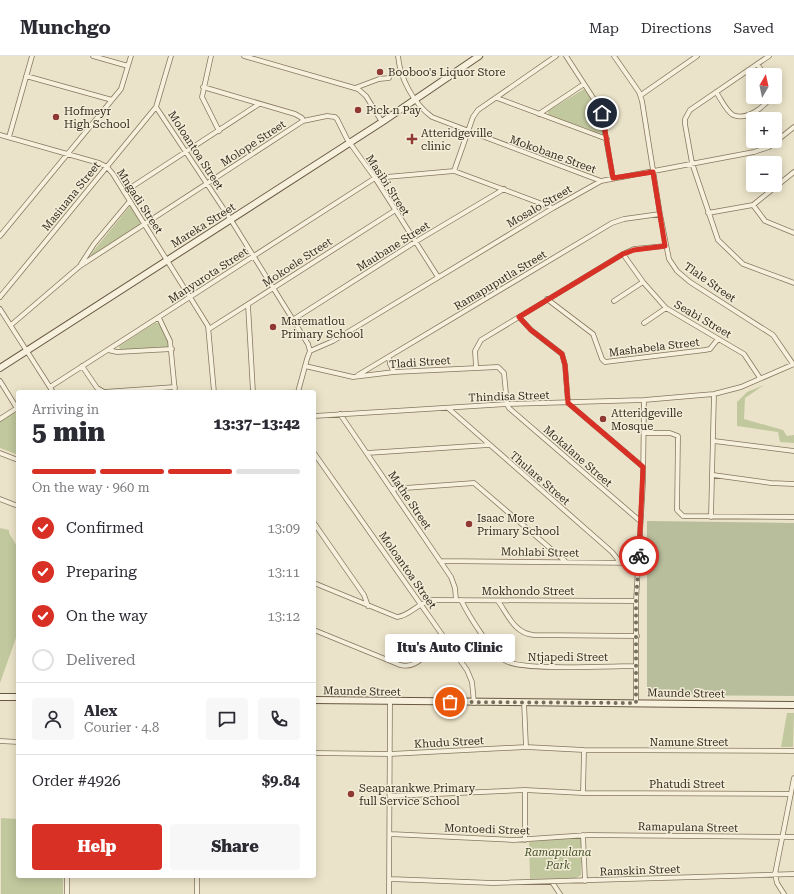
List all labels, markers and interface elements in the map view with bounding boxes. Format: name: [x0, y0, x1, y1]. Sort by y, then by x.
text: Munchgo: [20, 16, 111, 39]
text: Map: [589, 20, 619, 36]
text: Directions: [641, 20, 711, 36]
text: Saved: [733, 20, 774, 36]
place label: Booboo's Liquor Store: [388, 66, 505, 79]
marker: Booboo's Liquor Store: [375, 67, 385, 77]
north arrow: [746, 68, 782, 104]
map controls: [746, 68, 782, 192]
pin: [585, 96, 619, 130]
icon: home: [591, 102, 613, 124]
place label: Pick n Pay: [366, 104, 422, 117]
place label: Hofmeyr High School: [64, 105, 131, 131]
marker: Pick n Pay: [353, 105, 363, 115]
street label: Moloantoa Street: [165, 109, 226, 192]
marker: Hofmeyr High School: [51, 112, 61, 122]
button: +: [746, 112, 782, 148]
street label: Molope Street: [218, 118, 288, 169]
place label: Atteridgeville clinic: [421, 127, 493, 153]
marker: Atteridgeville clinic: [406, 133, 418, 145]
street label: Mokobane Street: [508, 133, 598, 176]
street label: Masibi Street: [363, 152, 412, 218]
button: −: [746, 156, 782, 192]
street label: Masiuana Street: [39, 159, 103, 234]
street label: Mngadi Street: [114, 167, 165, 236]
street label: Mosalo Street: [504, 183, 574, 230]
street label: Mareka Street: [169, 200, 238, 250]
street label: Maubane Street: [354, 219, 432, 274]
street label: Mokoele Street: [260, 235, 334, 290]
street label: Manyurota Street: [166, 245, 251, 306]
street label: Ramapuputla Street: [452, 248, 549, 313]
street label: Tlale Street: [681, 260, 738, 305]
street label: Seabi Street: [672, 298, 734, 341]
place label: Marematlou Primary School: [281, 315, 364, 341]
marker: Marematlou Primary School: [268, 322, 278, 332]
street label: Mashabela Street: [608, 335, 700, 360]
street label: Tladi Street: [389, 354, 451, 371]
street label: Thindisa Street: [468, 389, 550, 404]
text: Arriving in: [32, 402, 99, 417]
place label: Atteridgeville Mosque: [611, 407, 683, 433]
marker: Atteridgeville Mosque: [598, 414, 608, 424]
text: 13:37–13:42: [214, 415, 300, 433]
text: 5 min: [32, 417, 105, 447]
street label: Mokalane Street: [541, 423, 615, 490]
street label: Thulare Street: [507, 449, 572, 508]
street label: Mathe Street: [385, 469, 434, 532]
text: On the way · 960 m: [32, 480, 149, 495]
place label: Isaac More Primary School: [477, 512, 560, 538]
icon: check: [32, 517, 54, 539]
text: Confirmed: [66, 519, 144, 537]
marker: Isaac More Primary School: [464, 519, 474, 529]
text: 13:09: [268, 521, 300, 536]
street label: Moloantoa Street: [376, 529, 439, 611]
courier: [619, 536, 659, 576]
street label: Mohlabi Street: [501, 545, 579, 560]
icon: bike: [628, 545, 650, 567]
icon: check: [32, 561, 54, 583]
text: Preparing: [66, 563, 137, 581]
text: 13:11: [268, 565, 300, 580]
street label: Mokhondo Street: [482, 585, 574, 598]
icon: check: [32, 605, 54, 627]
text: On the way: [66, 607, 148, 625]
text: 13:12: [268, 609, 300, 624]
callout: Itu's Auto Clinic: [385, 634, 515, 662]
text: Itu's Auto Clinic: [397, 640, 503, 655]
text: Delivered: [66, 651, 136, 669]
street label: Ntjapedi Street: [528, 651, 608, 664]
street label: Maunde Street: [323, 684, 401, 699]
pin: [433, 685, 467, 719]
street label: Maunde Street: [647, 686, 725, 701]
icon: bag: [439, 691, 461, 713]
button: person: [32, 698, 74, 740]
button: chat: [206, 698, 248, 740]
button: phone: [258, 698, 300, 740]
text: Alex: [84, 702, 117, 720]
text: Courier · 4.8: [84, 720, 159, 735]
street label: Khudu Street: [414, 734, 484, 751]
street label: Namune Street: [650, 736, 728, 749]
text: Order #4926: [32, 772, 121, 790]
text: $9.84: [262, 772, 300, 790]
street label: Phatudi Street: [649, 778, 725, 791]
place label: Seaparankwe Primary full Service School: [359, 782, 476, 808]
marker: Seaparankwe Primary full Service School: [346, 789, 356, 799]
street label: Ramapulana Street: [638, 820, 738, 835]
street label: Montoedi Street: [444, 822, 530, 837]
button: Help: [32, 824, 162, 870]
button: Share: [170, 824, 300, 870]
park label: Ramapulana Park: [523, 846, 592, 872]
street label: Ramskin Street: [599, 863, 681, 878]

